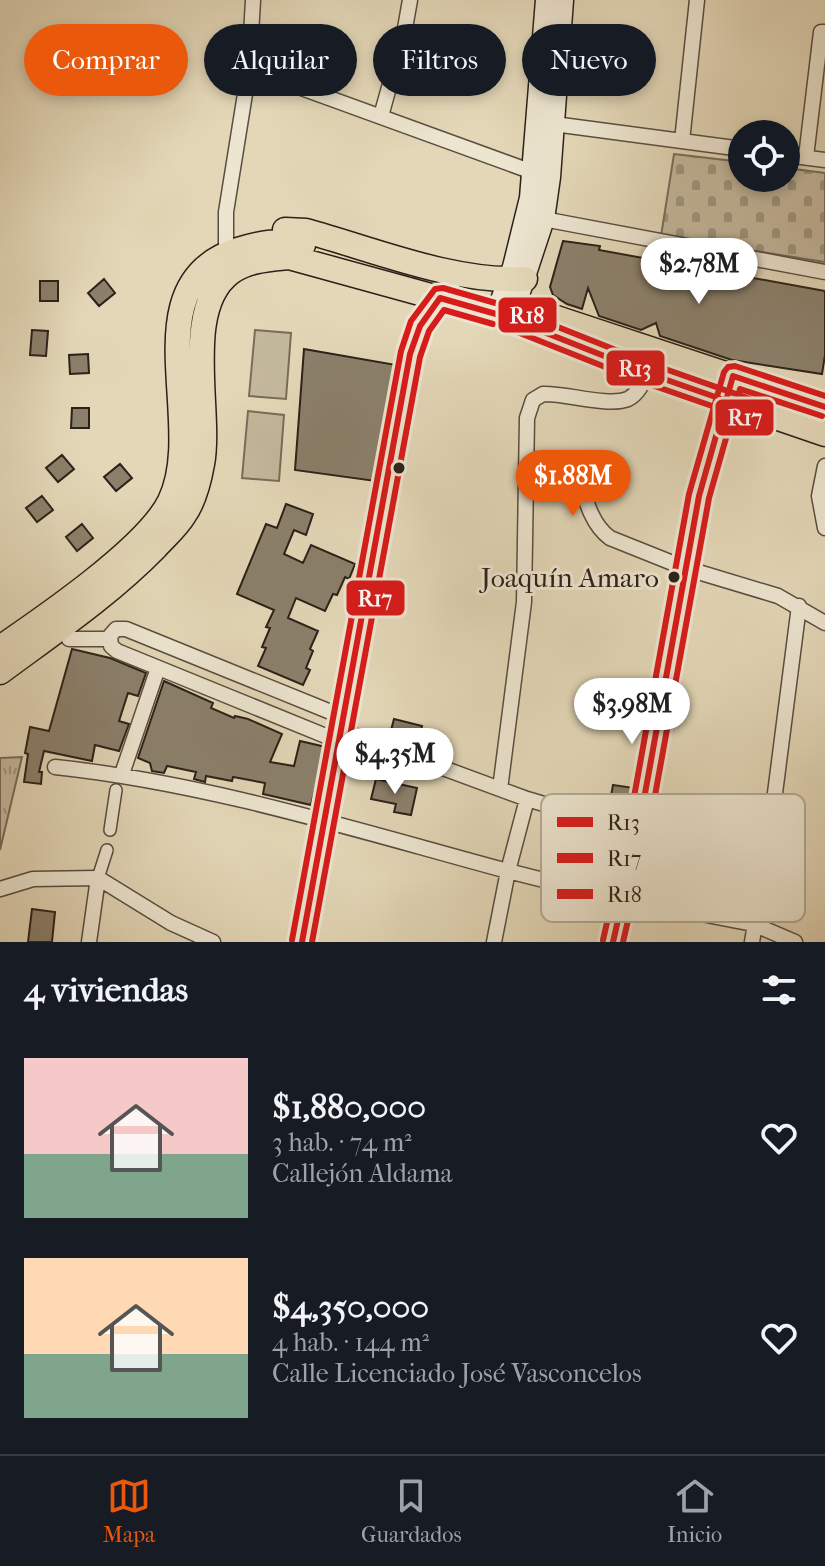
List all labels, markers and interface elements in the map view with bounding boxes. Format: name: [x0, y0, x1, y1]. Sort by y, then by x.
chip: Comprar: [24, 24, 188, 96]
chip: Alquilar: [204, 24, 357, 96]
chip: Filtros: [373, 24, 506, 96]
chip: Nuevo: [522, 24, 656, 96]
map controls: [728, 120, 800, 192]
button: locate: [728, 120, 800, 192]
pin: $2.78M: [634, 238, 764, 306]
text: $2.78M: [659, 248, 739, 279]
line badge: R18: [497, 296, 558, 334]
text: R18: [510, 303, 544, 329]
line badge: R13: [605, 349, 666, 387]
text: R13: [619, 356, 651, 382]
line badge: R17: [714, 398, 775, 437]
text: R17: [728, 405, 763, 431]
pin: $1.88M: [508, 450, 638, 518]
unlabelled marker: [391, 460, 407, 476]
text: $1.88M: [534, 460, 612, 491]
place label: Joaquín Amaro: [479, 561, 659, 594]
marker: Joaquín Amaro: [666, 569, 682, 585]
line badge: R17: [345, 579, 406, 617]
text: R17: [358, 586, 393, 612]
pin: $3.98M: [567, 678, 697, 746]
text: $3.98M: [592, 688, 672, 719]
pin: $4.35M: [330, 728, 460, 796]
text: $4.35M: [354, 738, 436, 769]
legend: [541, 794, 805, 922]
text: R13: [607, 810, 640, 836]
text: R17: [607, 846, 641, 872]
text: R18: [607, 882, 642, 908]
icon: filters: [757, 968, 801, 1012]
text: 4 viviendas: [24, 970, 188, 1010]
text: $1,880,000: [272, 1087, 426, 1127]
icon: home: [88, 1090, 184, 1186]
icon: heart: [757, 1116, 801, 1160]
text: 3 hab. · 74 m²: [272, 1127, 412, 1158]
text: Callejón Aldama: [272, 1158, 453, 1189]
text: $4,350,000: [272, 1287, 429, 1327]
icon: home: [88, 1290, 184, 1386]
icon: heart: [757, 1316, 801, 1360]
text: 4 hab. · 144 m²: [272, 1327, 429, 1358]
text: Calle Licenciado José Vasconcelos: [272, 1358, 642, 1389]
tab: Mapa: [103, 1474, 155, 1548]
tab: Guardados: [361, 1474, 462, 1548]
tab: Inicio: [667, 1474, 722, 1548]

